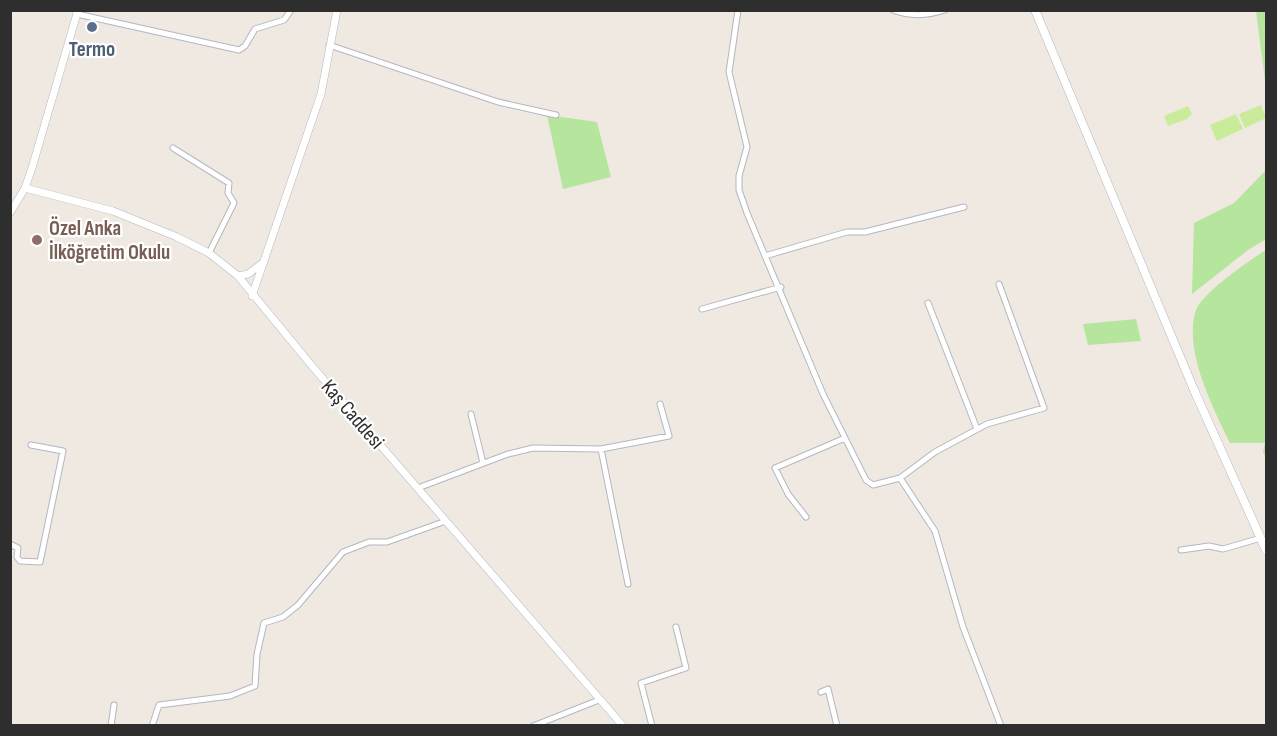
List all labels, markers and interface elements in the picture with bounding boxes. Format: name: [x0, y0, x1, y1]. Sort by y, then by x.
marker: Termo: [85, 20, 99, 34]
place label: Termo: [69, 37, 115, 62]
place label: Özel Anka İlköğretim Okulu: [49, 216, 170, 265]
marker: Özel Anka İlköğretim Okulu: [30, 233, 44, 247]
street label: Kaş Caddesi: [316, 375, 390, 454]

